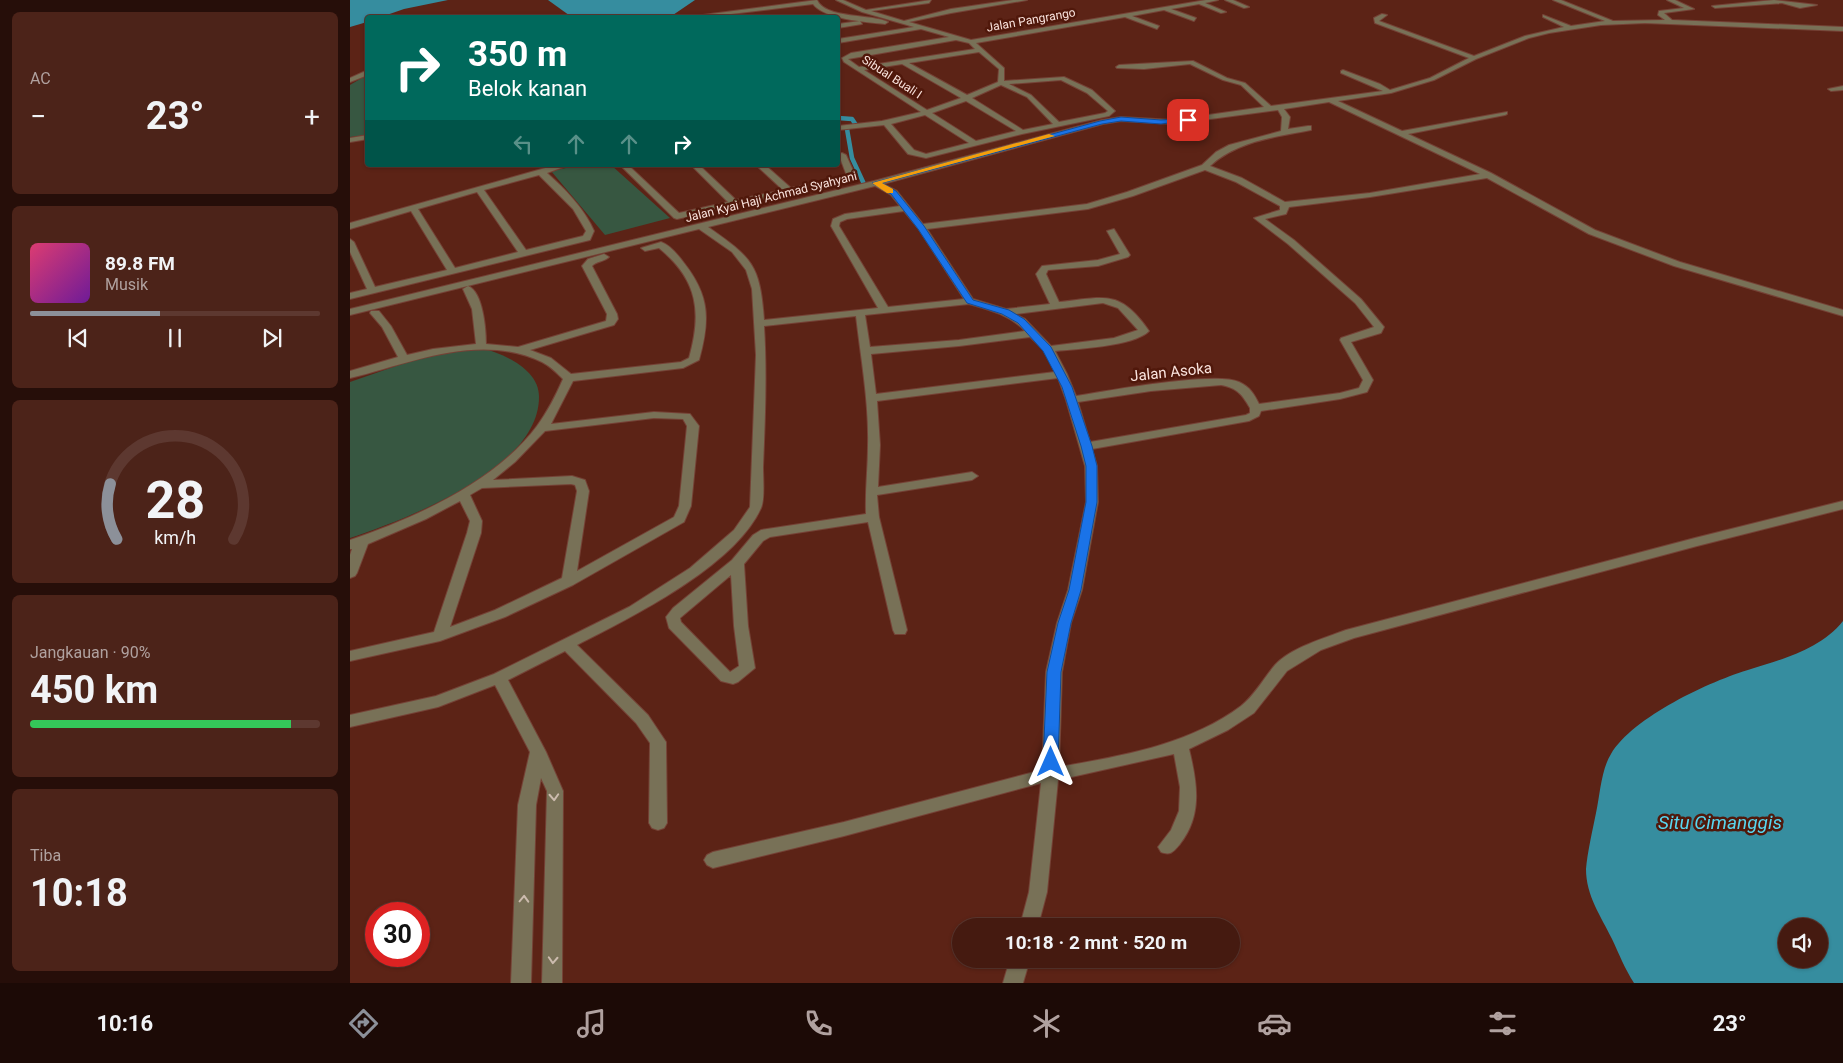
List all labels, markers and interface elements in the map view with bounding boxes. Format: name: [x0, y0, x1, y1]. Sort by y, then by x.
street label: Jalan Pangrango: [985, 5, 1077, 35]
text: 350 m: [468, 34, 567, 75]
icon: right: [385, 35, 450, 100]
street label: Sibual Buali I: [859, 52, 925, 102]
text: AC: [30, 69, 51, 88]
text: Belok kanan: [468, 76, 587, 101]
text: 23°: [146, 94, 204, 138]
pin: [1167, 99, 1209, 141]
text: −: [30, 100, 46, 133]
text: +: [304, 100, 320, 133]
icon: arrive: [1174, 106, 1202, 134]
icon: left: [509, 130, 537, 158]
icon: ahead: [562, 130, 590, 158]
icon: ahead: [615, 130, 643, 158]
icon: right: [668, 130, 696, 158]
street label: Jalan Kyai Haji Achmad Syahyani: [684, 169, 858, 225]
text: 89.8 FM: [105, 252, 175, 275]
text: Musik: [105, 275, 148, 294]
icon: previous: [64, 324, 92, 352]
icon: pause: [161, 324, 189, 352]
icon: next: [258, 324, 286, 352]
street label: Jalan Asoka: [1129, 359, 1213, 385]
text: 28: [145, 470, 205, 531]
text: km/h: [154, 527, 196, 548]
text: Jangkauan · 90%: [30, 643, 150, 662]
text: 450 km: [30, 668, 158, 712]
position arrow: [1024, 735, 1076, 787]
one-way arrow: [549, 794, 560, 802]
water label: Situ Cimanggis: [1658, 811, 1782, 834]
text: Tiba: [30, 846, 61, 865]
text: 10:18: [30, 871, 128, 915]
one-way arrow: [519, 895, 529, 903]
speed limit sign: 30: [365, 902, 430, 967]
map controls: [1778, 918, 1828, 968]
button: sound: [1778, 918, 1828, 968]
text: 10:18 · 2 mnt · 520 m: [1005, 931, 1187, 954]
one-way arrow: [548, 956, 558, 964]
icon: directions: [346, 1006, 381, 1041]
icon: music: [574, 1006, 609, 1041]
icon: phone: [801, 1006, 836, 1041]
icon: climate: [1029, 1006, 1064, 1041]
icon: car: [1257, 1006, 1292, 1041]
icon: filters: [1485, 1006, 1520, 1041]
text: 10:16: [96, 1011, 153, 1036]
text: 23°: [1713, 1011, 1746, 1036]

